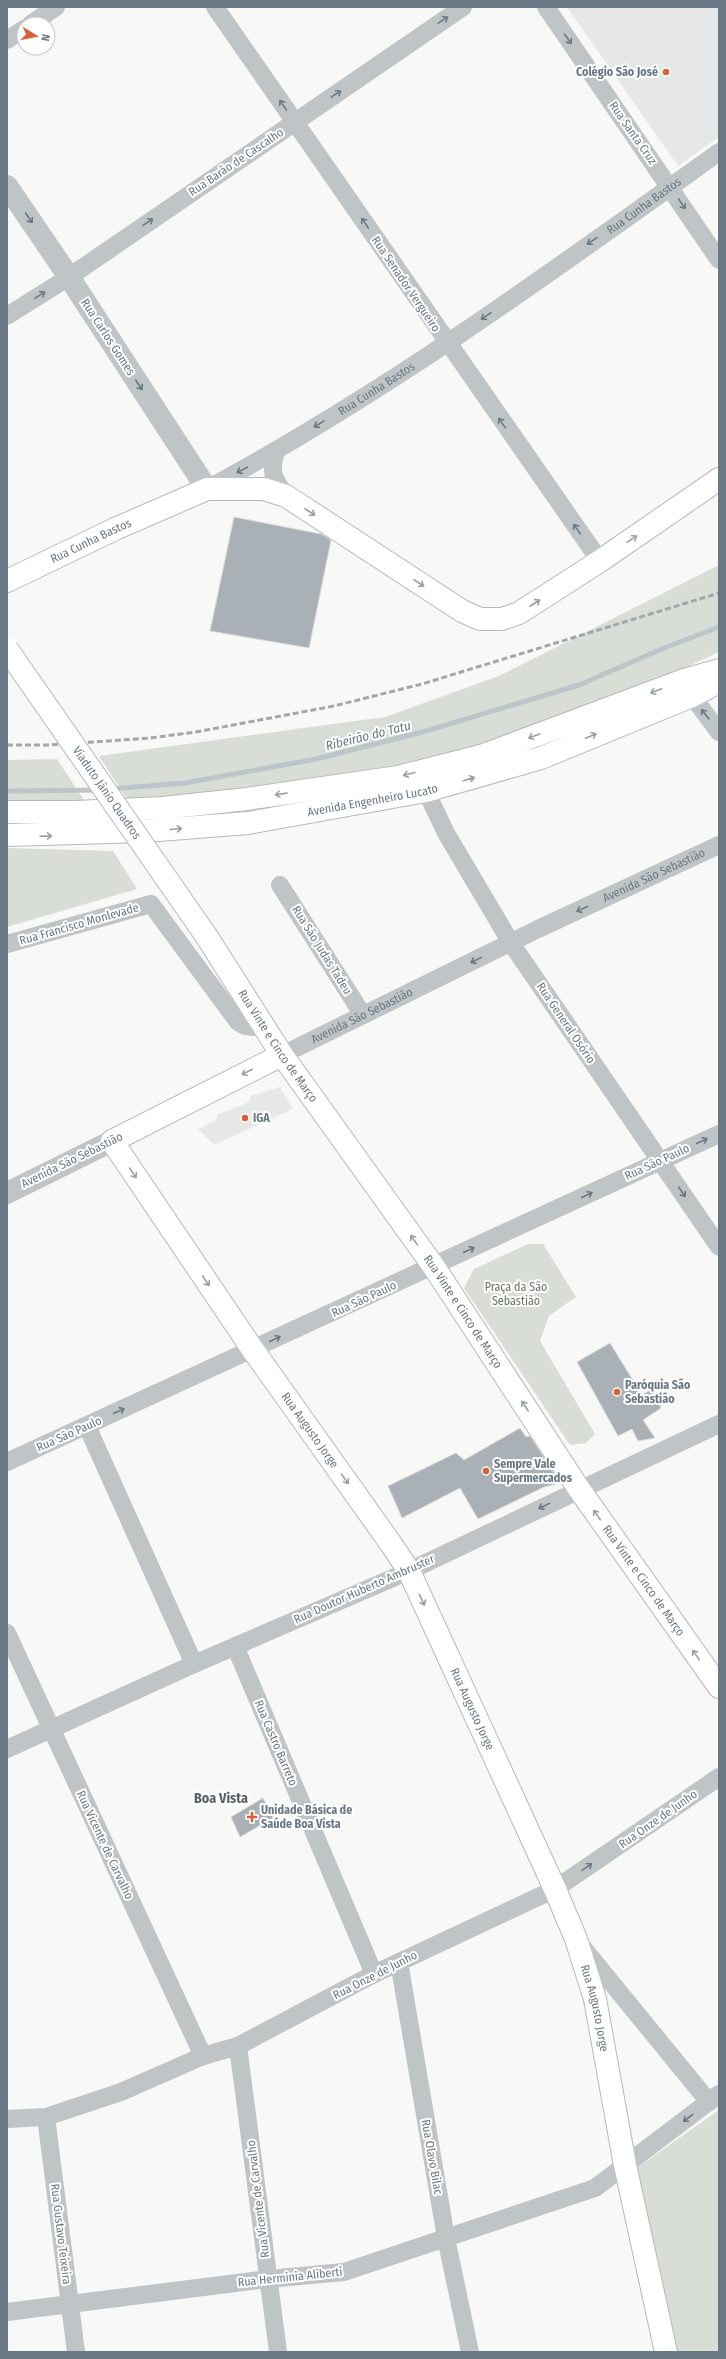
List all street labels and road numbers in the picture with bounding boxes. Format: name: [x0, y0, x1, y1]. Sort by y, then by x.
street label: Rua Santa Cruz: [606, 99, 660, 167]
street label: Rua Barão de Cascalho: [186, 125, 286, 199]
street label: Rua Cunha Bastos: [604, 175, 684, 237]
street label: Rua Senador Vergueiro: [369, 234, 443, 334]
street label: Rua Carlos Gomes: [78, 296, 138, 378]
street label: Rua Cunha Bastos: [336, 359, 417, 418]
street label: Rua Cunha Bastos: [48, 516, 133, 566]
street label: Viaduto Jânio Quadros: [70, 744, 144, 842]
street label: Avenida Engenheiro Lucato: [306, 781, 439, 819]
street label: Avenida São Sebastião: [600, 845, 707, 905]
street label: Rua Francisco Monlevade: [18, 900, 140, 948]
street label: Rua São Judas Tadeu: [289, 903, 355, 997]
street label: Rua General Osório: [534, 980, 598, 1066]
street label: Avenida São Sebastião: [309, 985, 415, 1047]
street label: Rua Vinte e Cinco de Março: [235, 987, 321, 1105]
street label: Avenida São Sebastião: [19, 1129, 125, 1191]
street label: Rua São Paulo: [622, 1141, 692, 1183]
street label: Rua Vinte e Cinco de Março: [421, 1252, 505, 1371]
street label: Rua São Paulo: [329, 1278, 399, 1320]
street label: Rua Augusto Jorge: [279, 1390, 342, 1471]
street label: Rua São Paulo: [34, 1413, 104, 1455]
street label: Rua Vinte e Cinco de Março: [600, 1522, 688, 1639]
street label: Rua Doutor Huberto Ambruster: [292, 1551, 437, 1626]
street label: Rua Augusto Jorge: [447, 1666, 497, 1752]
street label: Rua Castro Barreto: [252, 1698, 300, 1788]
street label: Rua Onze de Junho: [616, 1787, 700, 1851]
street label: Rua Vicente de Carvalho: [74, 1788, 136, 1902]
street label: Rua Onze de Junho: [331, 1948, 419, 2002]
street label: Rua Augusto Jorge: [578, 1963, 611, 2053]
street label: Rua Olavo Bilac: [419, 2118, 445, 2196]
street label: Rua Vicente de Carvalho: [244, 2139, 272, 2259]
street label: Rua Gustavo Teixeira: [48, 2183, 74, 2285]
street label: Rua Herminia Aliberti: [237, 2265, 343, 2289]

